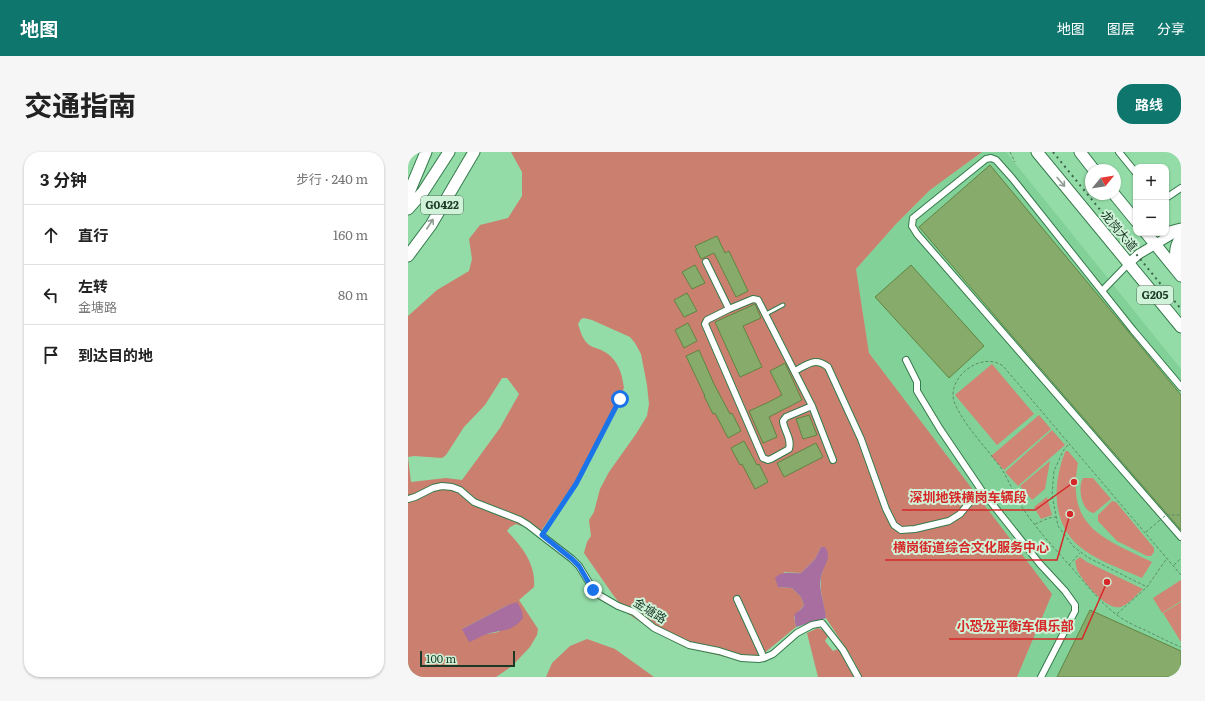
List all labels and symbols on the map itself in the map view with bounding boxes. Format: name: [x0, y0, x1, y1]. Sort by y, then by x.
north arrow: [1085, 164, 1121, 200]
one-way arrow: [1057, 177, 1066, 187]
road number: G0422: [421, 196, 463, 214]
street label: 龙岗大道: [1097, 206, 1142, 255]
one-way arrow: [426, 219, 435, 230]
road number: G205: [1137, 286, 1173, 304]
route start: [611, 390, 629, 408]
callout: 深圳地铁横岗车辆段: [902, 485, 1035, 510]
text: 深圳地铁横岗车辆段: [909, 487, 1027, 506]
callout: 横岗街道综合文化服务中心: [885, 535, 1057, 560]
text: 横岗街道综合文化服务中心: [893, 537, 1049, 556]
route end: [584, 581, 602, 599]
street label: 金塘路: [630, 593, 671, 627]
callout: 小恐龙平衡车俱乐部: [949, 614, 1082, 639]
text: 小恐龙平衡车俱乐部: [956, 616, 1074, 635]
scale bar: [420, 649, 515, 668]

